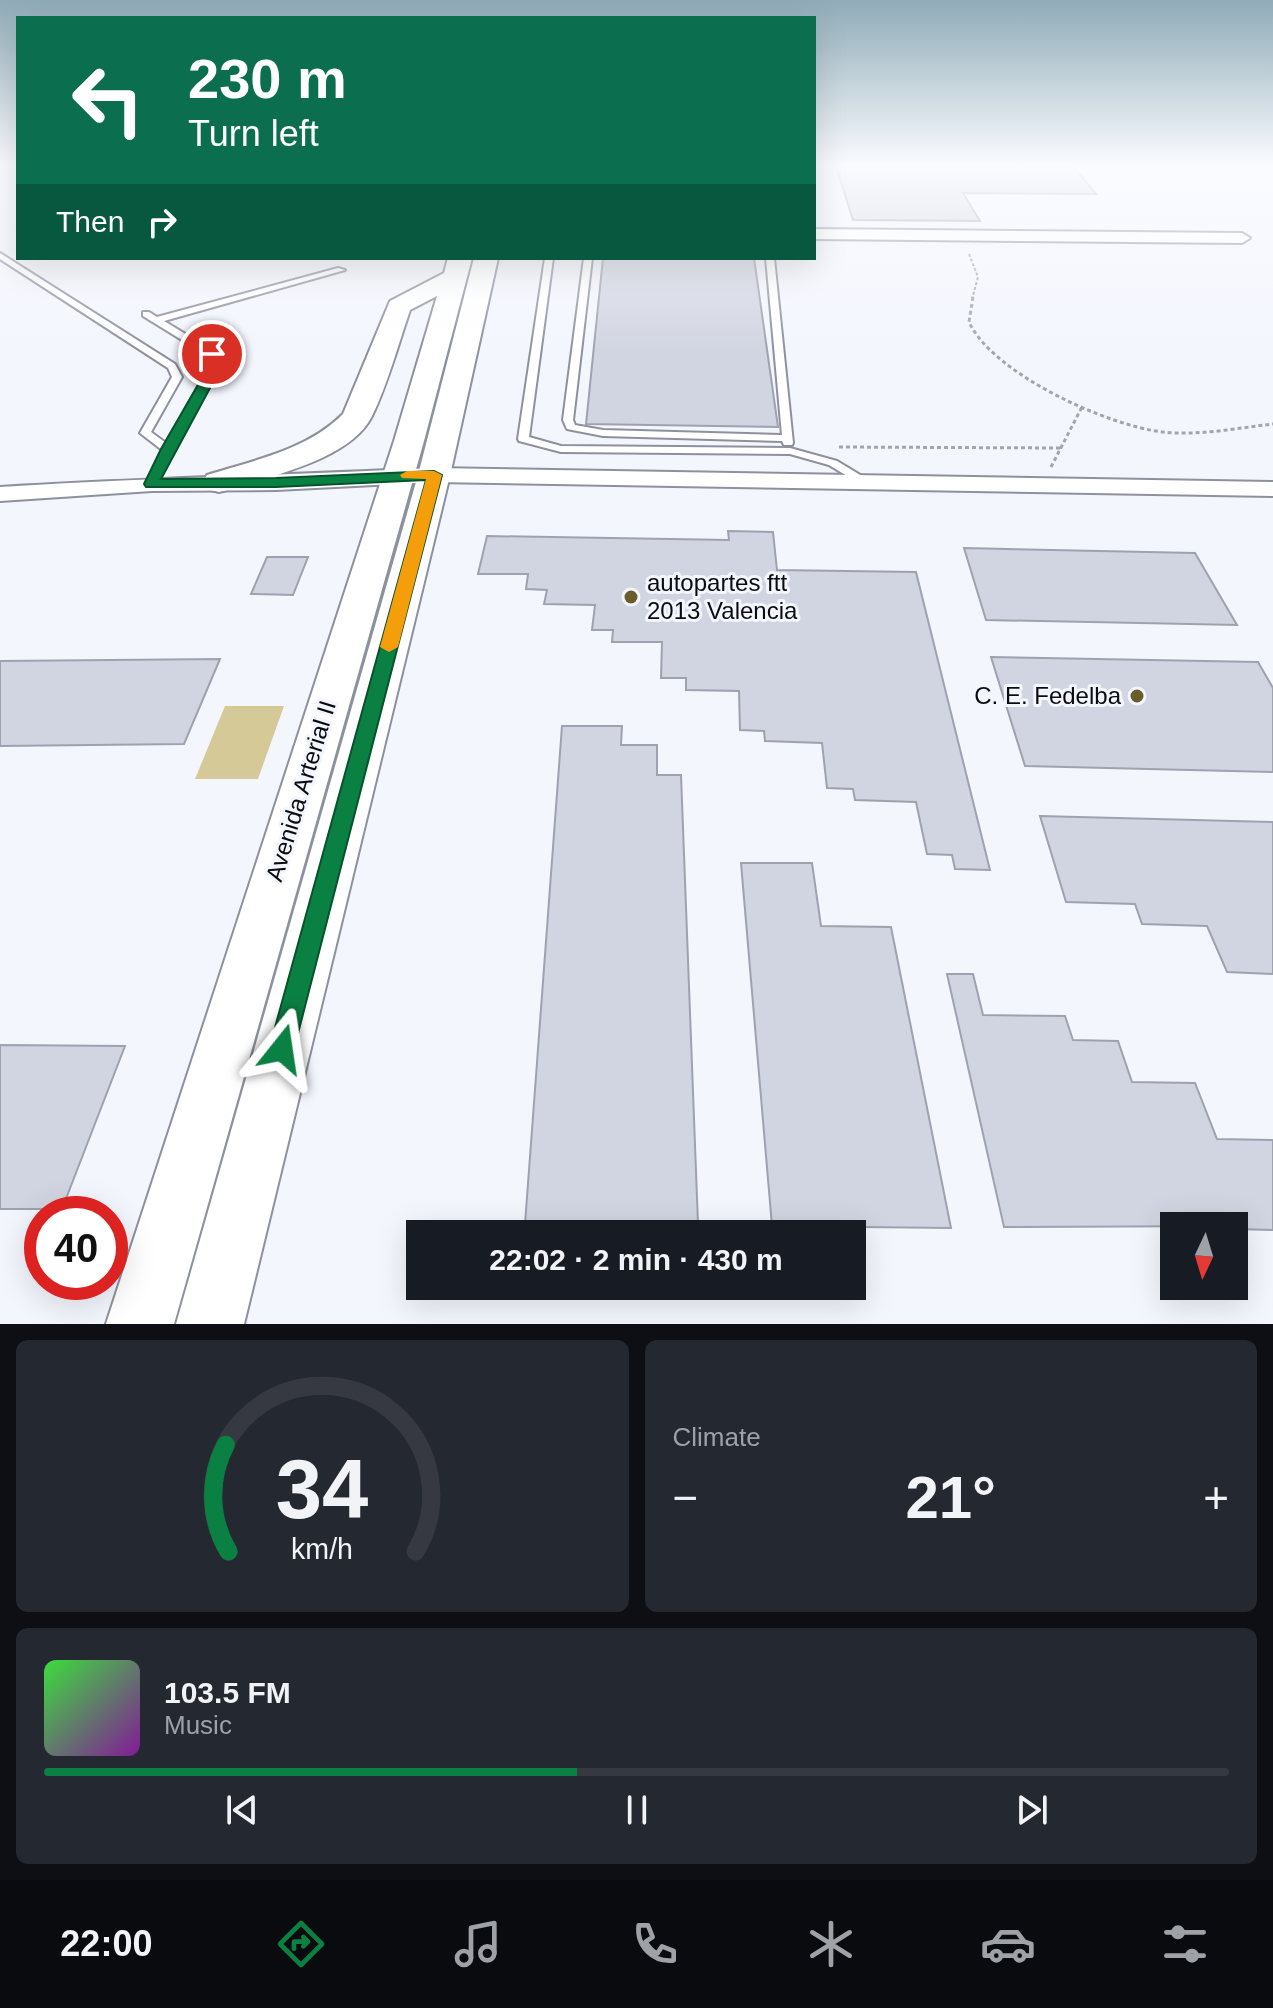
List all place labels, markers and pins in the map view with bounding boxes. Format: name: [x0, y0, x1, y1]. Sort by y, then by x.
pin: [178, 320, 246, 388]
place label: autopartes ftt 2013 Valencia: [647, 569, 798, 624]
marker: autopartes ftt 2013 Valencia: [622, 588, 640, 606]
place label: C. E. Fedelba: [974, 682, 1122, 709]
marker: C. E. Fedelba: [1128, 687, 1146, 705]

